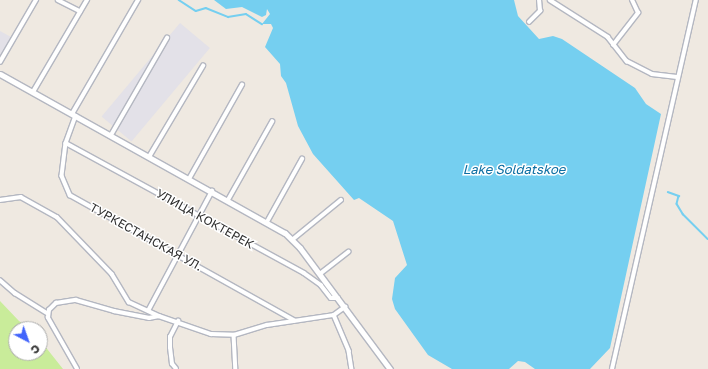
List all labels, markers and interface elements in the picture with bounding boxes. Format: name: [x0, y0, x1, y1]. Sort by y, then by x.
water label: Lake Soldatskoe: [463, 161, 565, 177]
street label: УЛИЦА КОКТЕРЕК: [154, 186, 256, 252]
street label: ТУРКЕСТАНСКАЯ УЛ.: [87, 200, 205, 274]
north arrow: [8, 321, 48, 361]
text: С: [28, 342, 43, 357]

